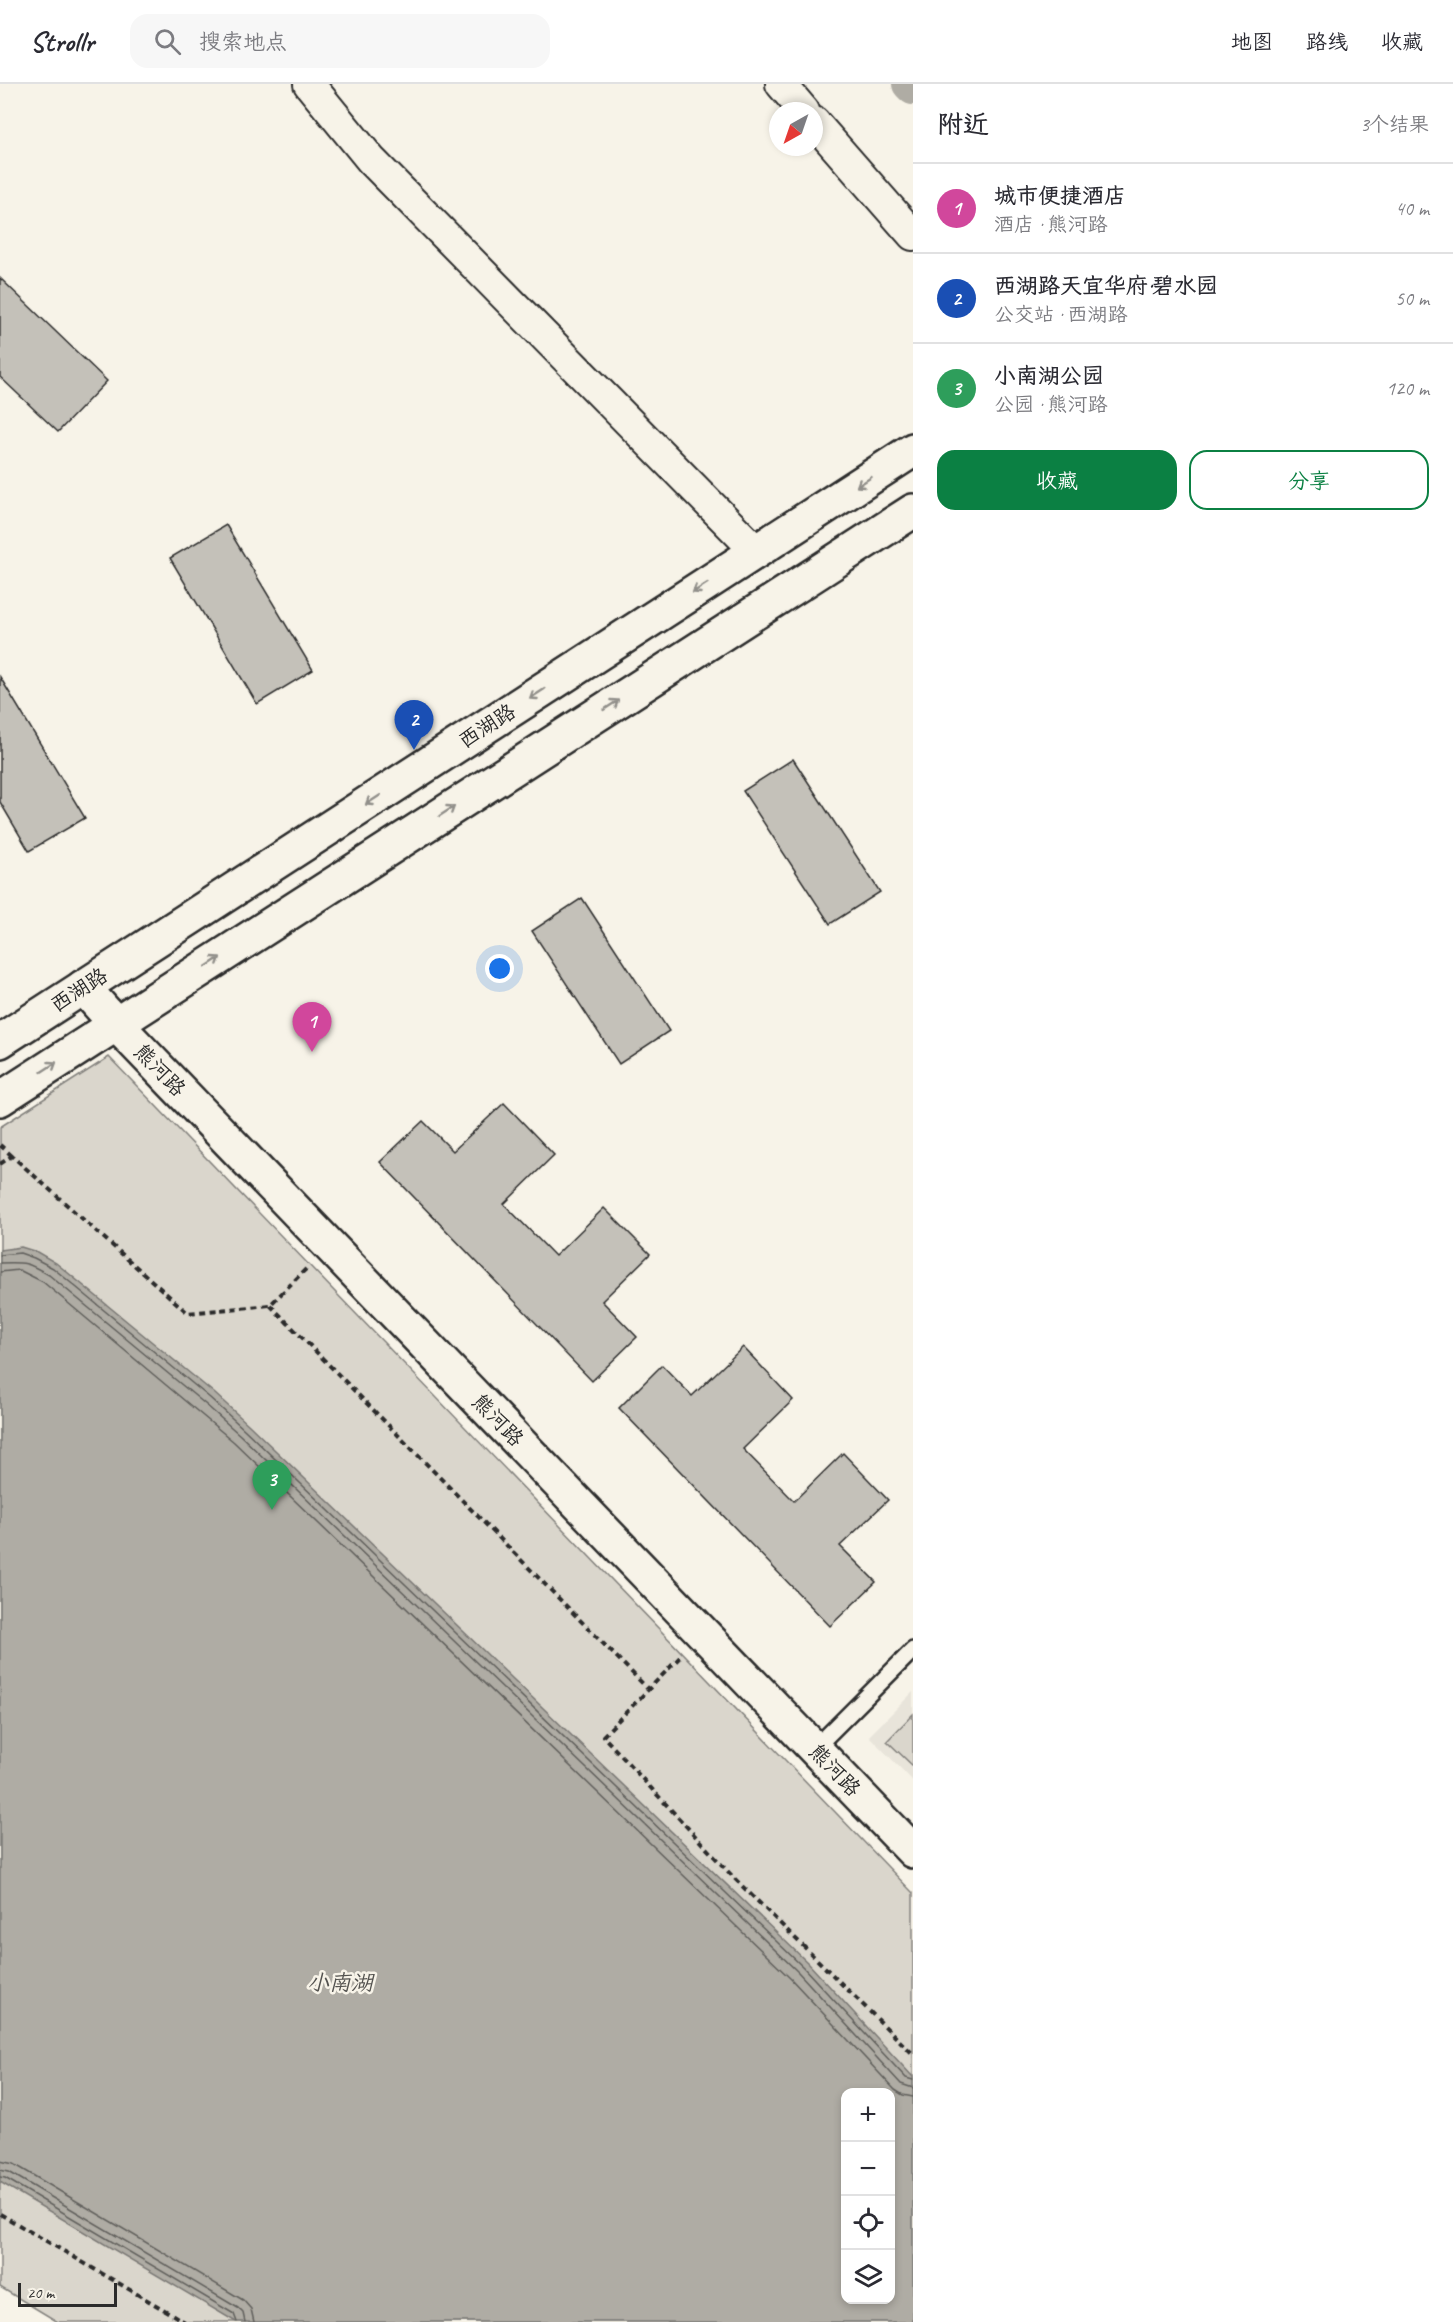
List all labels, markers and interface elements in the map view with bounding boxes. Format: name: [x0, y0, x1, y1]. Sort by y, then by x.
search box: [130, 14, 550, 68]
text: Strollr: [30, 24, 94, 59]
icon: search: [151, 25, 184, 58]
text: 搜索地点: [199, 28, 287, 56]
text: 地图: [1231, 29, 1273, 55]
text: 路线: [1306, 29, 1348, 55]
text: 收藏: [1381, 29, 1423, 55]
north arrow: [769, 102, 823, 156]
text: 附近: [937, 108, 989, 141]
text: 3个结果: [1360, 112, 1429, 137]
text: 城市便捷酒店: [994, 182, 1126, 210]
text: 1: [952, 196, 961, 221]
text: 40 m: [1395, 196, 1429, 221]
text: 酒店 · 熊河路: [994, 212, 1107, 237]
text: 西湖路天宜华府·碧水园: [994, 272, 1218, 300]
text: 2: [952, 286, 961, 311]
text: 50 m: [1395, 286, 1429, 311]
text: 公交站 · 西湖路: [994, 302, 1127, 327]
text: 小南湖公园: [994, 362, 1104, 390]
text: 3: [952, 376, 961, 401]
text: 120 m: [1386, 376, 1429, 401]
text: 公园 · 熊河路: [994, 392, 1107, 417]
button: 收藏: [937, 450, 1177, 510]
button: 分享: [1189, 450, 1429, 510]
one-way arrow: [856, 476, 873, 488]
one-way arrow: [692, 582, 709, 595]
one-way arrow: [528, 688, 545, 701]
street label: 西湖路: [454, 698, 520, 754]
one-way arrow: [602, 699, 619, 711]
pin: 2: [394, 700, 434, 750]
one-way arrow: [365, 794, 382, 806]
one-way arrow: [439, 804, 456, 817]
your location: [485, 954, 514, 983]
one-way arrow: [204, 955, 221, 967]
street label: 西湖路: [46, 962, 112, 1018]
pin: 1: [292, 1002, 332, 1052]
street label: 熊河路: [129, 1038, 191, 1102]
one-way arrow: [40, 1061, 57, 1073]
street label: 熊河路: [467, 1388, 529, 1452]
pin: 3: [252, 1460, 292, 1510]
street label: 熊河路: [804, 1738, 866, 1802]
water label: 小南湖: [307, 1969, 375, 1997]
map controls: [841, 2088, 895, 2304]
button: +: [841, 2088, 895, 2142]
button: −: [841, 2142, 895, 2196]
button: locate: [841, 2196, 895, 2250]
button: layers: [841, 2250, 895, 2304]
scale bar: [18, 2280, 117, 2308]
text: 20 m: [27, 2283, 54, 2303]

